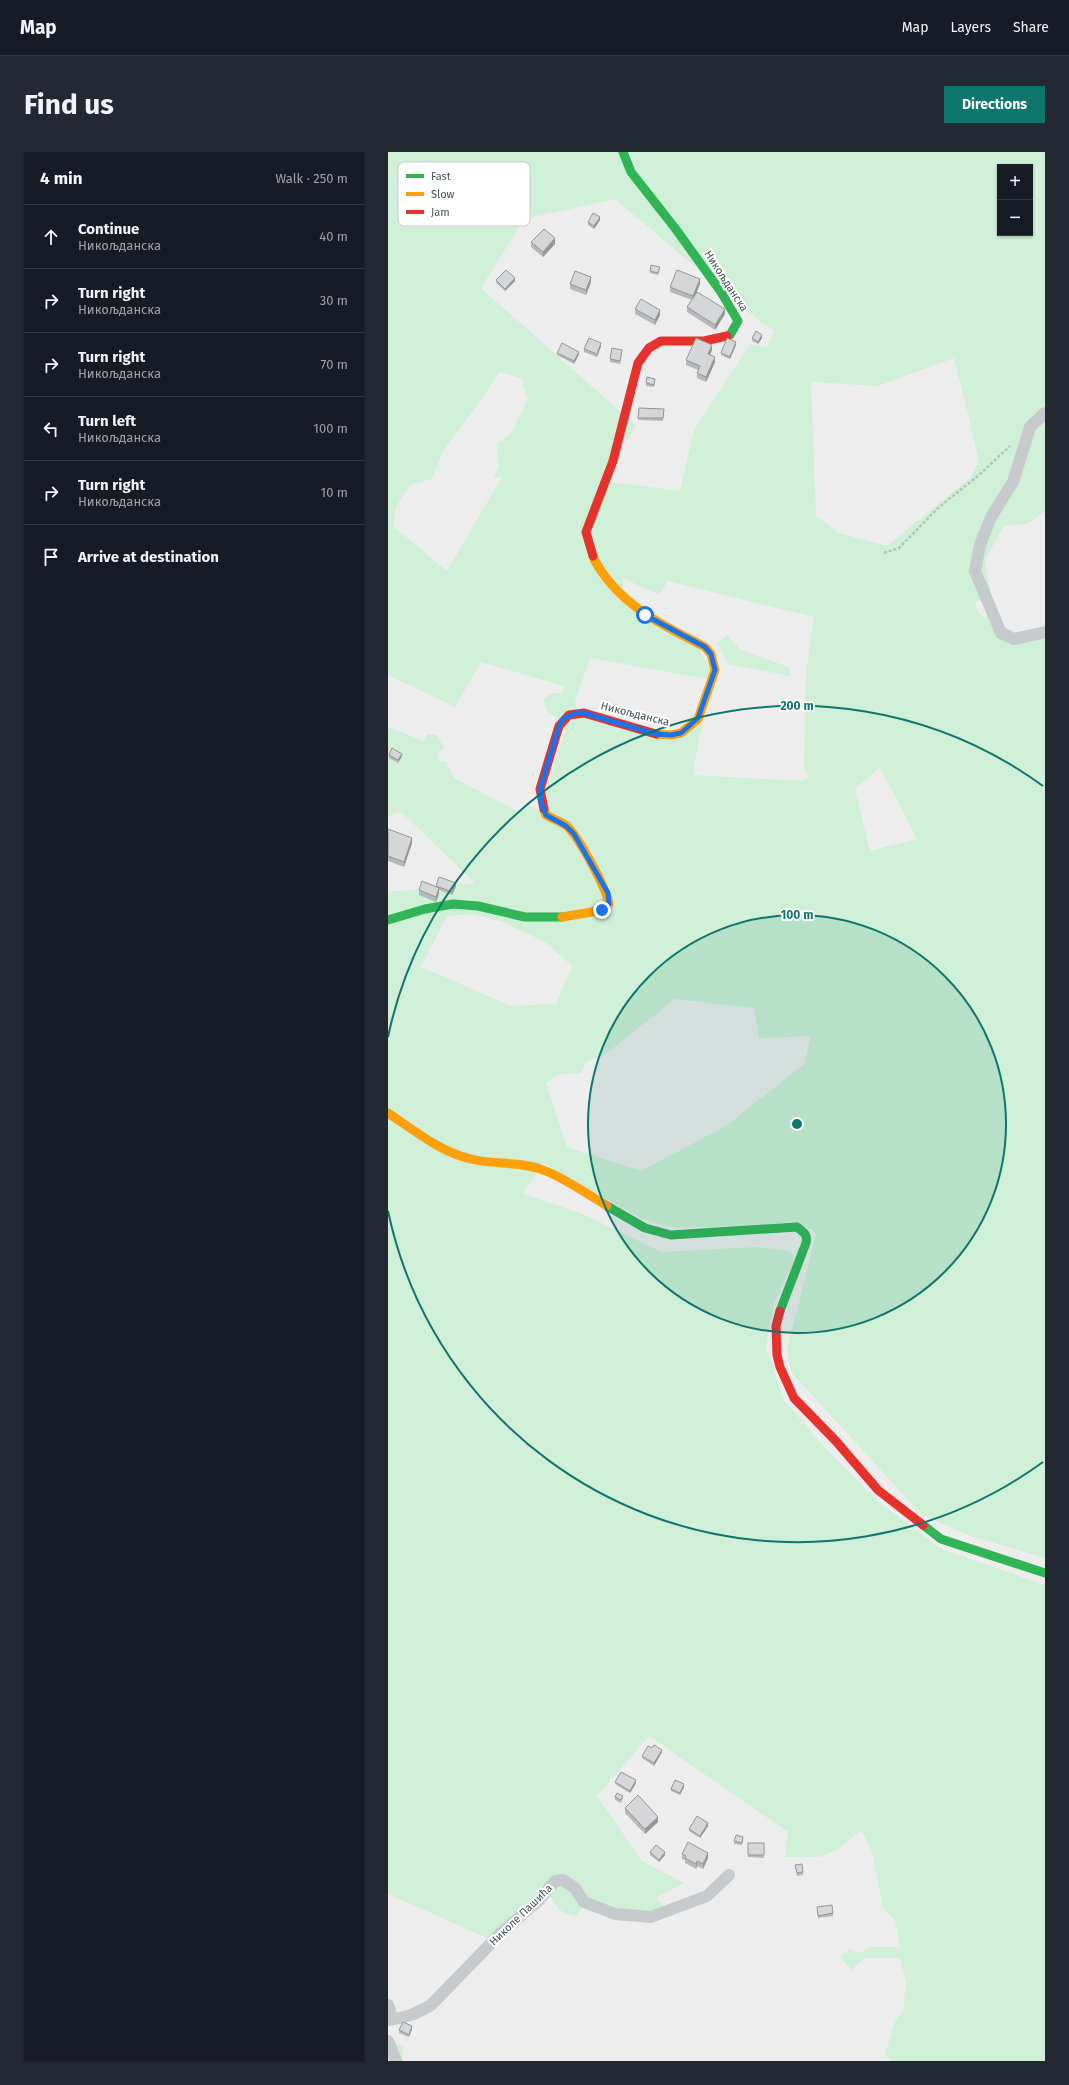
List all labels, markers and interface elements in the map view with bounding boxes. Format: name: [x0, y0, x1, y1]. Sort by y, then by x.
text: Map: [20, 16, 57, 39]
text: Map: [902, 19, 928, 36]
text: Layers: [950, 19, 991, 36]
text: Share: [1013, 19, 1049, 36]
button: Directions: [944, 86, 1045, 123]
text: Find us: [24, 88, 114, 121]
legend: [398, 162, 530, 226]
map controls: [997, 164, 1033, 236]
button: +: [997, 164, 1033, 200]
text: 4 min: [40, 168, 83, 189]
text: Fast: [431, 170, 451, 183]
text: Walk · 250 m: [275, 171, 348, 186]
text: Slow: [431, 188, 455, 201]
button: −: [997, 200, 1033, 236]
text: Jam: [431, 206, 450, 219]
text: Continue: [78, 220, 139, 238]
icon: ahead: [40, 226, 62, 248]
text: 40 m: [319, 229, 348, 244]
text: Никољданска: [78, 238, 161, 253]
street label: Никољданска: [701, 248, 751, 314]
text: Turn right: [78, 284, 145, 302]
icon: right: [40, 290, 62, 312]
text: 30 m: [320, 293, 348, 308]
text: Никољданска: [78, 302, 161, 317]
text: Turn right: [78, 348, 145, 366]
icon: right: [40, 354, 62, 376]
text: 70 m: [321, 357, 348, 372]
text: Никољданска: [78, 366, 161, 381]
text: Turn left: [78, 412, 136, 430]
icon: left: [40, 418, 62, 440]
text: 100 m: [313, 421, 348, 436]
text: Никољданска: [78, 430, 161, 445]
text: Turn right: [78, 476, 145, 494]
icon: right: [40, 482, 62, 504]
text: 10 m: [321, 485, 348, 500]
text: Никољданска: [78, 494, 161, 509]
icon: arrive: [40, 546, 62, 568]
text: Arrive at destination: [78, 548, 219, 566]
route start: [636, 606, 654, 624]
street label: Никољданска: [599, 699, 671, 729]
text: 200 m: [780, 699, 814, 713]
route end: [593, 901, 611, 919]
text: 100 m: [781, 908, 813, 922]
centre of rings: [790, 1117, 804, 1131]
street label: Николе Пашића: [487, 1882, 555, 1948]

